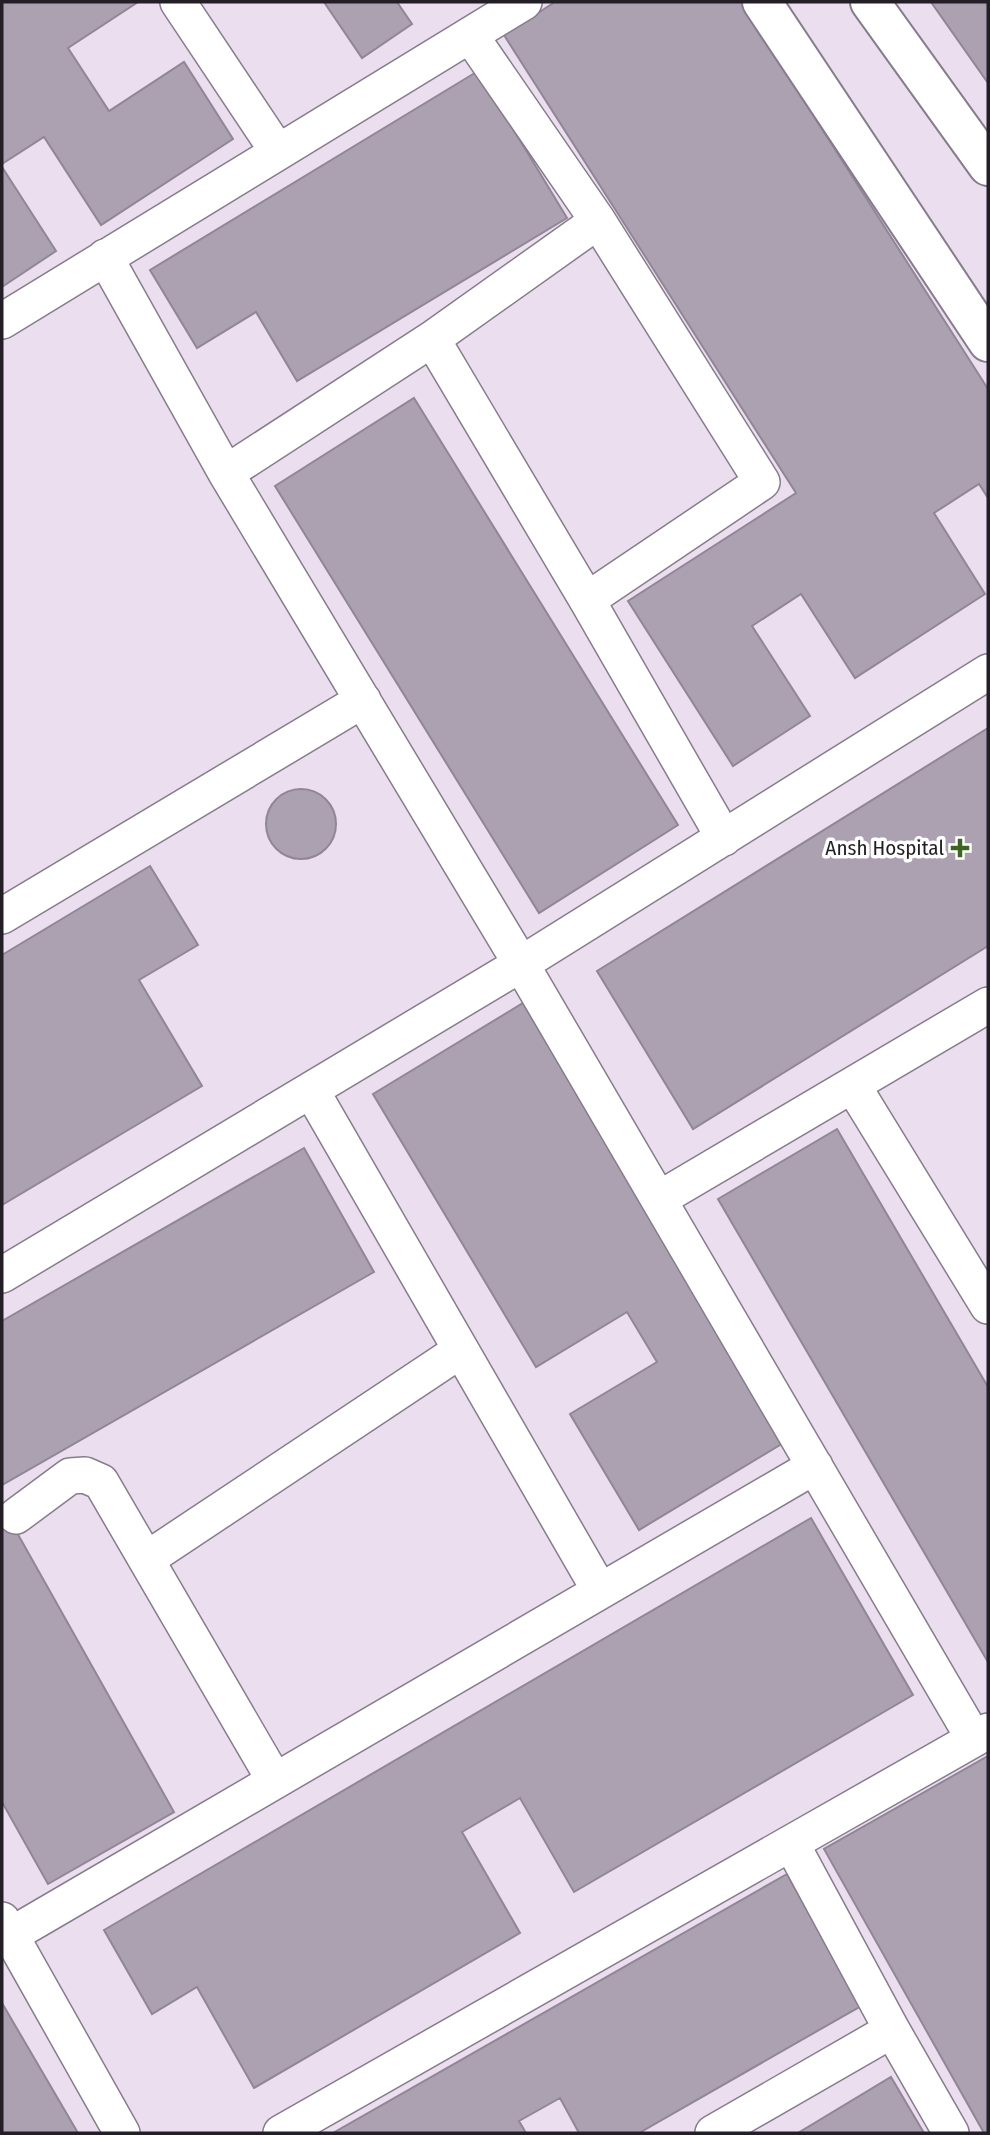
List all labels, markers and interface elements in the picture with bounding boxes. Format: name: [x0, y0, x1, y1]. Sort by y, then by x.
place label: Ansh Hospital: [825, 835, 944, 861]
marker: Ansh Hospital: [950, 838, 970, 858]

